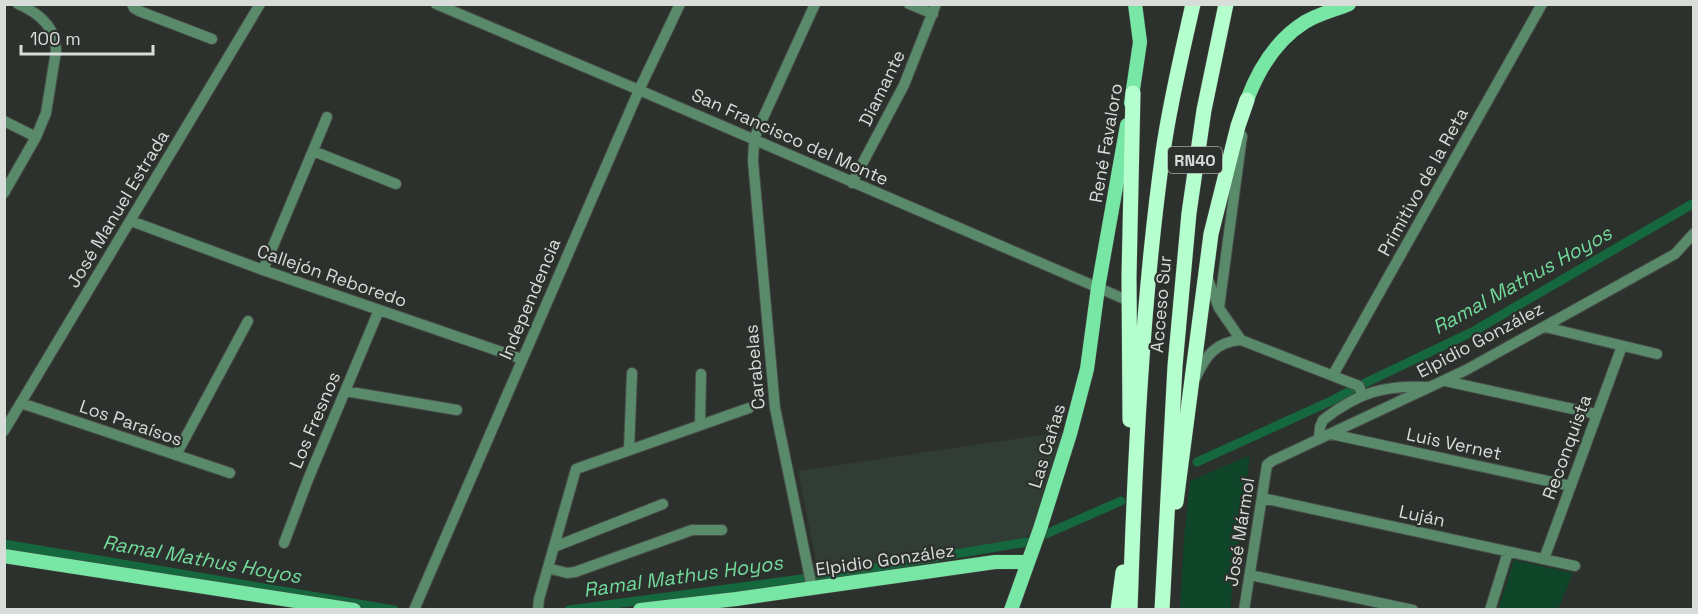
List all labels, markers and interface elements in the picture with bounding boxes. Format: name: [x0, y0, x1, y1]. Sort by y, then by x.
scale bar: [21, 18, 153, 56]
text: 100 m: [30, 27, 81, 50]
street label: Diamante: [853, 46, 910, 130]
street label: René Favaloro: [1084, 81, 1127, 204]
street label: San Francisco del Monte: [688, 83, 892, 190]
street label: Primitivo de la Reta: [1372, 104, 1473, 260]
street label: José Manuel Estrada: [61, 126, 174, 292]
road number: RN40: [1168, 147, 1222, 173]
water label: Ramal Mathus Hoyos: [1428, 219, 1617, 340]
street label: Independencia: [494, 235, 565, 363]
street label: Callejón Reboredo: [254, 239, 410, 312]
street label: Acceso Sur: [1145, 254, 1176, 354]
street label: Elpidio González: [1412, 297, 1547, 383]
street label: Carabelas: [739, 324, 770, 410]
street label: Los Fresnos: [284, 368, 345, 472]
street label: Reconquista: [1537, 391, 1596, 502]
street label: Los Paraísos: [77, 394, 186, 451]
street label: Las Cañas: [1023, 401, 1070, 491]
street label: Luis Vernet: [1404, 422, 1504, 465]
street label: José Mármol: [1220, 476, 1259, 588]
street label: Luján: [1397, 499, 1447, 532]
water label: Ramal Mathus Hoyos: [101, 529, 305, 589]
street label: Elpidio González: [814, 538, 956, 581]
water label: Ramal Mathus Hoyos: [582, 549, 786, 603]

